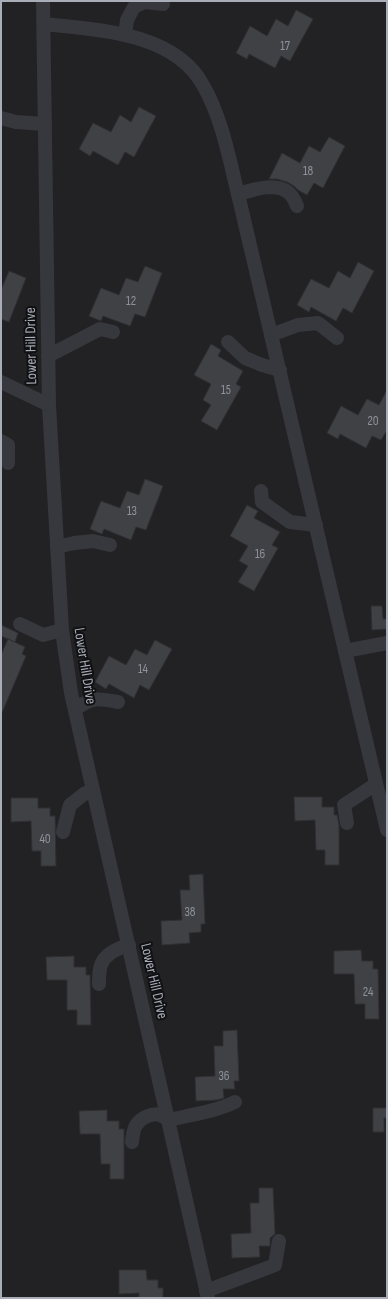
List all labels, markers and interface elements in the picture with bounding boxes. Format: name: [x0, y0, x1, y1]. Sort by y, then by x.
house number: 17: [280, 38, 291, 54]
house number: 18: [303, 163, 313, 179]
house number: 12: [126, 293, 136, 309]
street label: Lower Hill Drive: [21, 307, 41, 385]
house number: 15: [221, 382, 231, 398]
house number: 20: [367, 413, 379, 429]
house number: 13: [127, 503, 137, 519]
house number: 16: [255, 546, 265, 562]
street label: Lower Hill Drive: [70, 626, 100, 706]
house number: 14: [138, 661, 149, 677]
house number: 40: [39, 831, 51, 847]
house number: 38: [184, 904, 196, 920]
street label: Lower Hill Drive: [136, 941, 172, 1021]
house number: 24: [363, 984, 374, 1000]
house number: 36: [218, 1068, 230, 1084]

